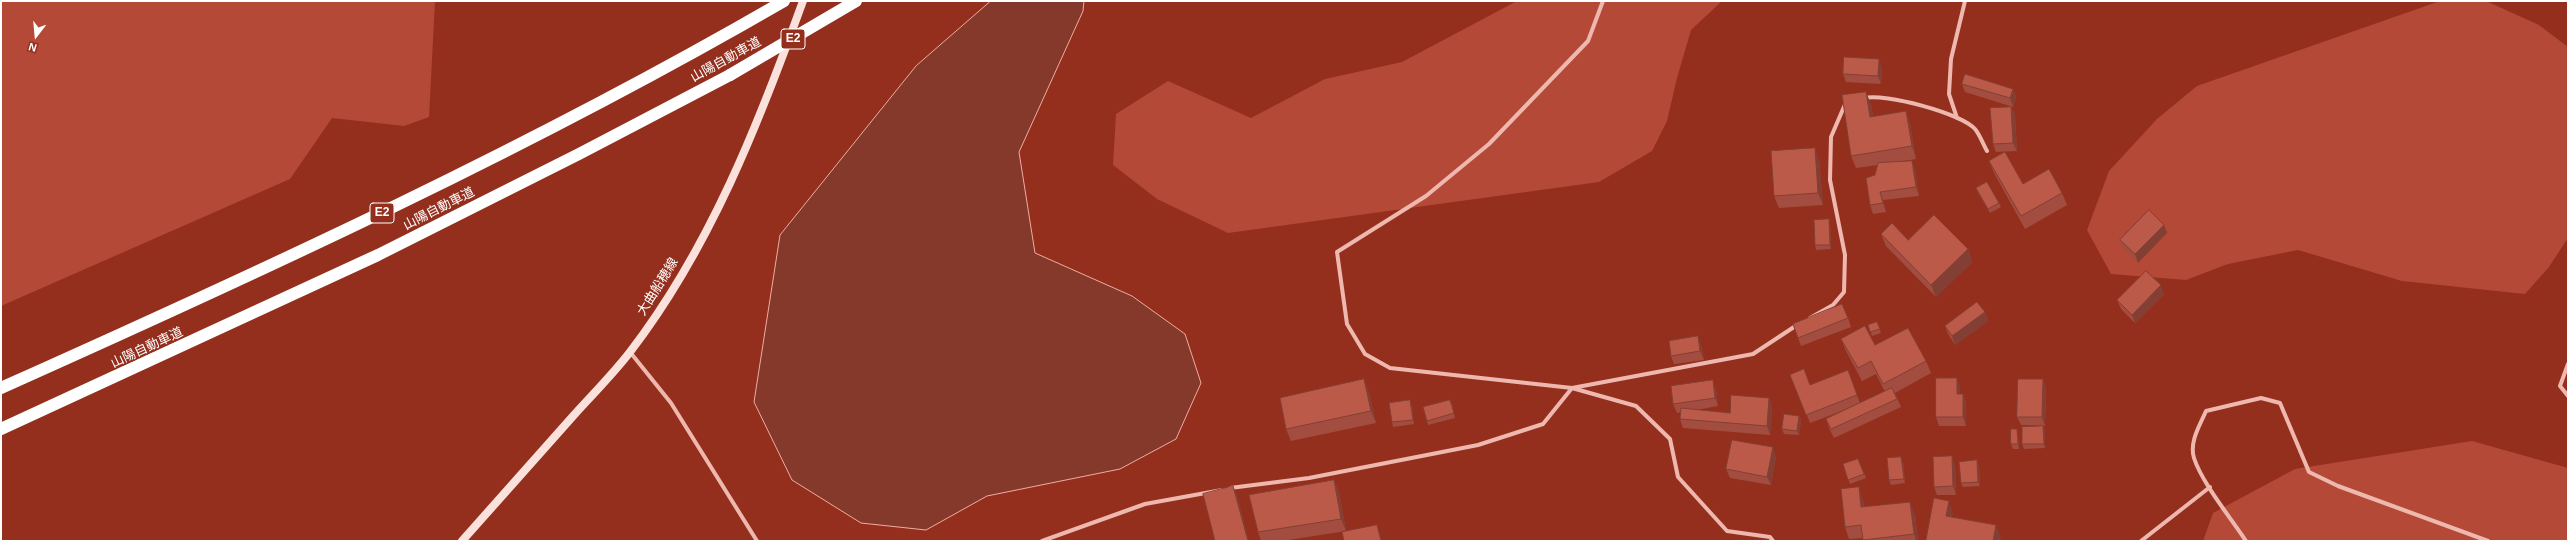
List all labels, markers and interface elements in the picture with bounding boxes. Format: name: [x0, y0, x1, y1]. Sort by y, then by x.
north arrow: [16, 16, 56, 56]
road number: E2: [781, 29, 805, 49]
street label: 山陽自動車道: [688, 34, 764, 86]
text: N: [27, 41, 38, 54]
street label: 山陽自動車道: [401, 184, 477, 234]
road number: E2: [370, 203, 394, 223]
street label: 大曲船穂線: [634, 255, 682, 319]
street label: 山陽自動車道: [108, 324, 186, 372]

